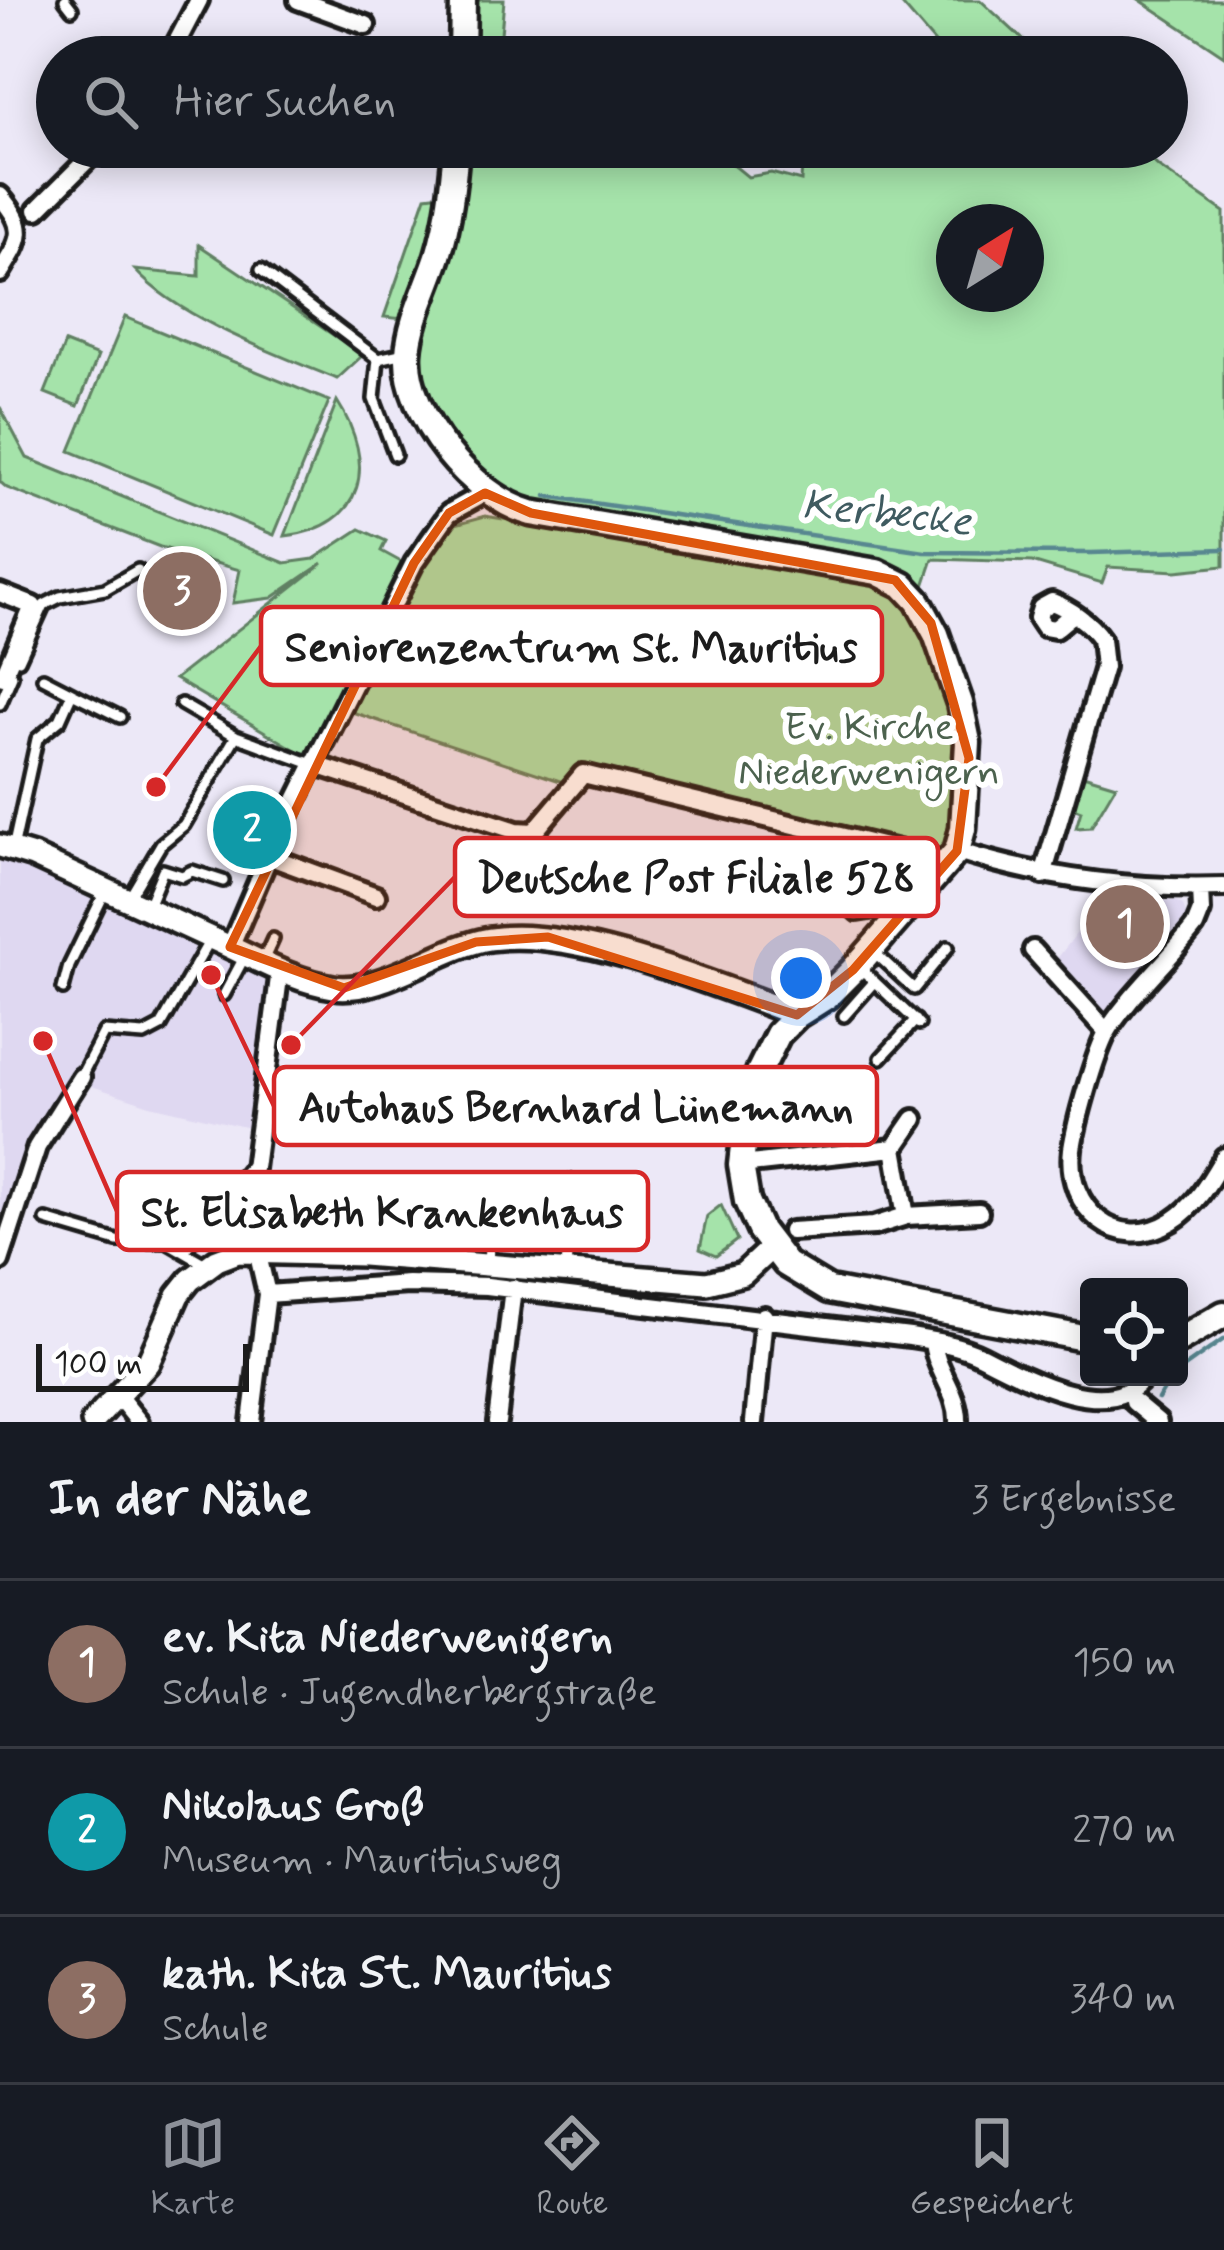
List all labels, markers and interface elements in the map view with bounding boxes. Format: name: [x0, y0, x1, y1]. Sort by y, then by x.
search box: [36, 36, 1188, 168]
icon: search: [78, 69, 144, 135]
text: Hier suchen: [174, 73, 396, 132]
north arrow: [936, 204, 1044, 312]
water label: Kerbecke: [799, 478, 975, 551]
pin: 3: [143, 546, 221, 636]
callout: Seniorenzentrum St. Mauritius: [261, 607, 882, 685]
text: Seniorenzentrum St. Mauritius: [284, 622, 858, 677]
park label: Ev. Kirche Niederwenigern: [738, 703, 1000, 802]
pin: 2: [213, 785, 291, 875]
callout: Deutsche Post Filiale 528: [455, 838, 938, 916]
text: Deutsche Post Filiale 528: [477, 853, 915, 908]
pin: 1: [1086, 879, 1164, 969]
your location: [771, 948, 831, 1008]
callout: Autohaus Bernhard Lünemann: [274, 1067, 877, 1145]
text: Autohaus Bernhard Lünemann: [299, 1082, 854, 1137]
callout: St. Elisabeth Krankenhaus: [117, 1172, 648, 1250]
text: St. Elisabeth Krankenhaus: [140, 1187, 624, 1242]
map controls: [1080, 1278, 1188, 1386]
button: locate: [1080, 1278, 1188, 1386]
scale bar: [36, 1338, 249, 1391]
text: 100 m: [54, 1343, 143, 1387]
text: In der Nähe: [48, 1467, 311, 1533]
text: 3 Ergebnisse: [971, 1475, 1176, 1526]
text: ev. Kita Niederwenigern: [162, 1609, 613, 1668]
text: 1: [78, 1638, 96, 1689]
text: 150 m: [1073, 1638, 1176, 1689]
text: Schule · Jugendherbergstraße: [162, 1668, 657, 1719]
text: Nikolaus Groß: [162, 1777, 424, 1836]
text: 2: [77, 1806, 97, 1857]
text: 270 m: [1072, 1806, 1176, 1857]
text: Museum · Mauritiusweg: [162, 1836, 562, 1887]
text: kath. Kita St. Mauritius: [162, 1945, 611, 2004]
text: 3: [78, 1974, 96, 2025]
text: 340 m: [1070, 1974, 1176, 2025]
text: Schule: [162, 2004, 269, 2055]
tab: Karte: [151, 2110, 235, 2226]
tab: Route: [536, 2110, 608, 2226]
tab: Gespeichert: [910, 2110, 1073, 2226]

